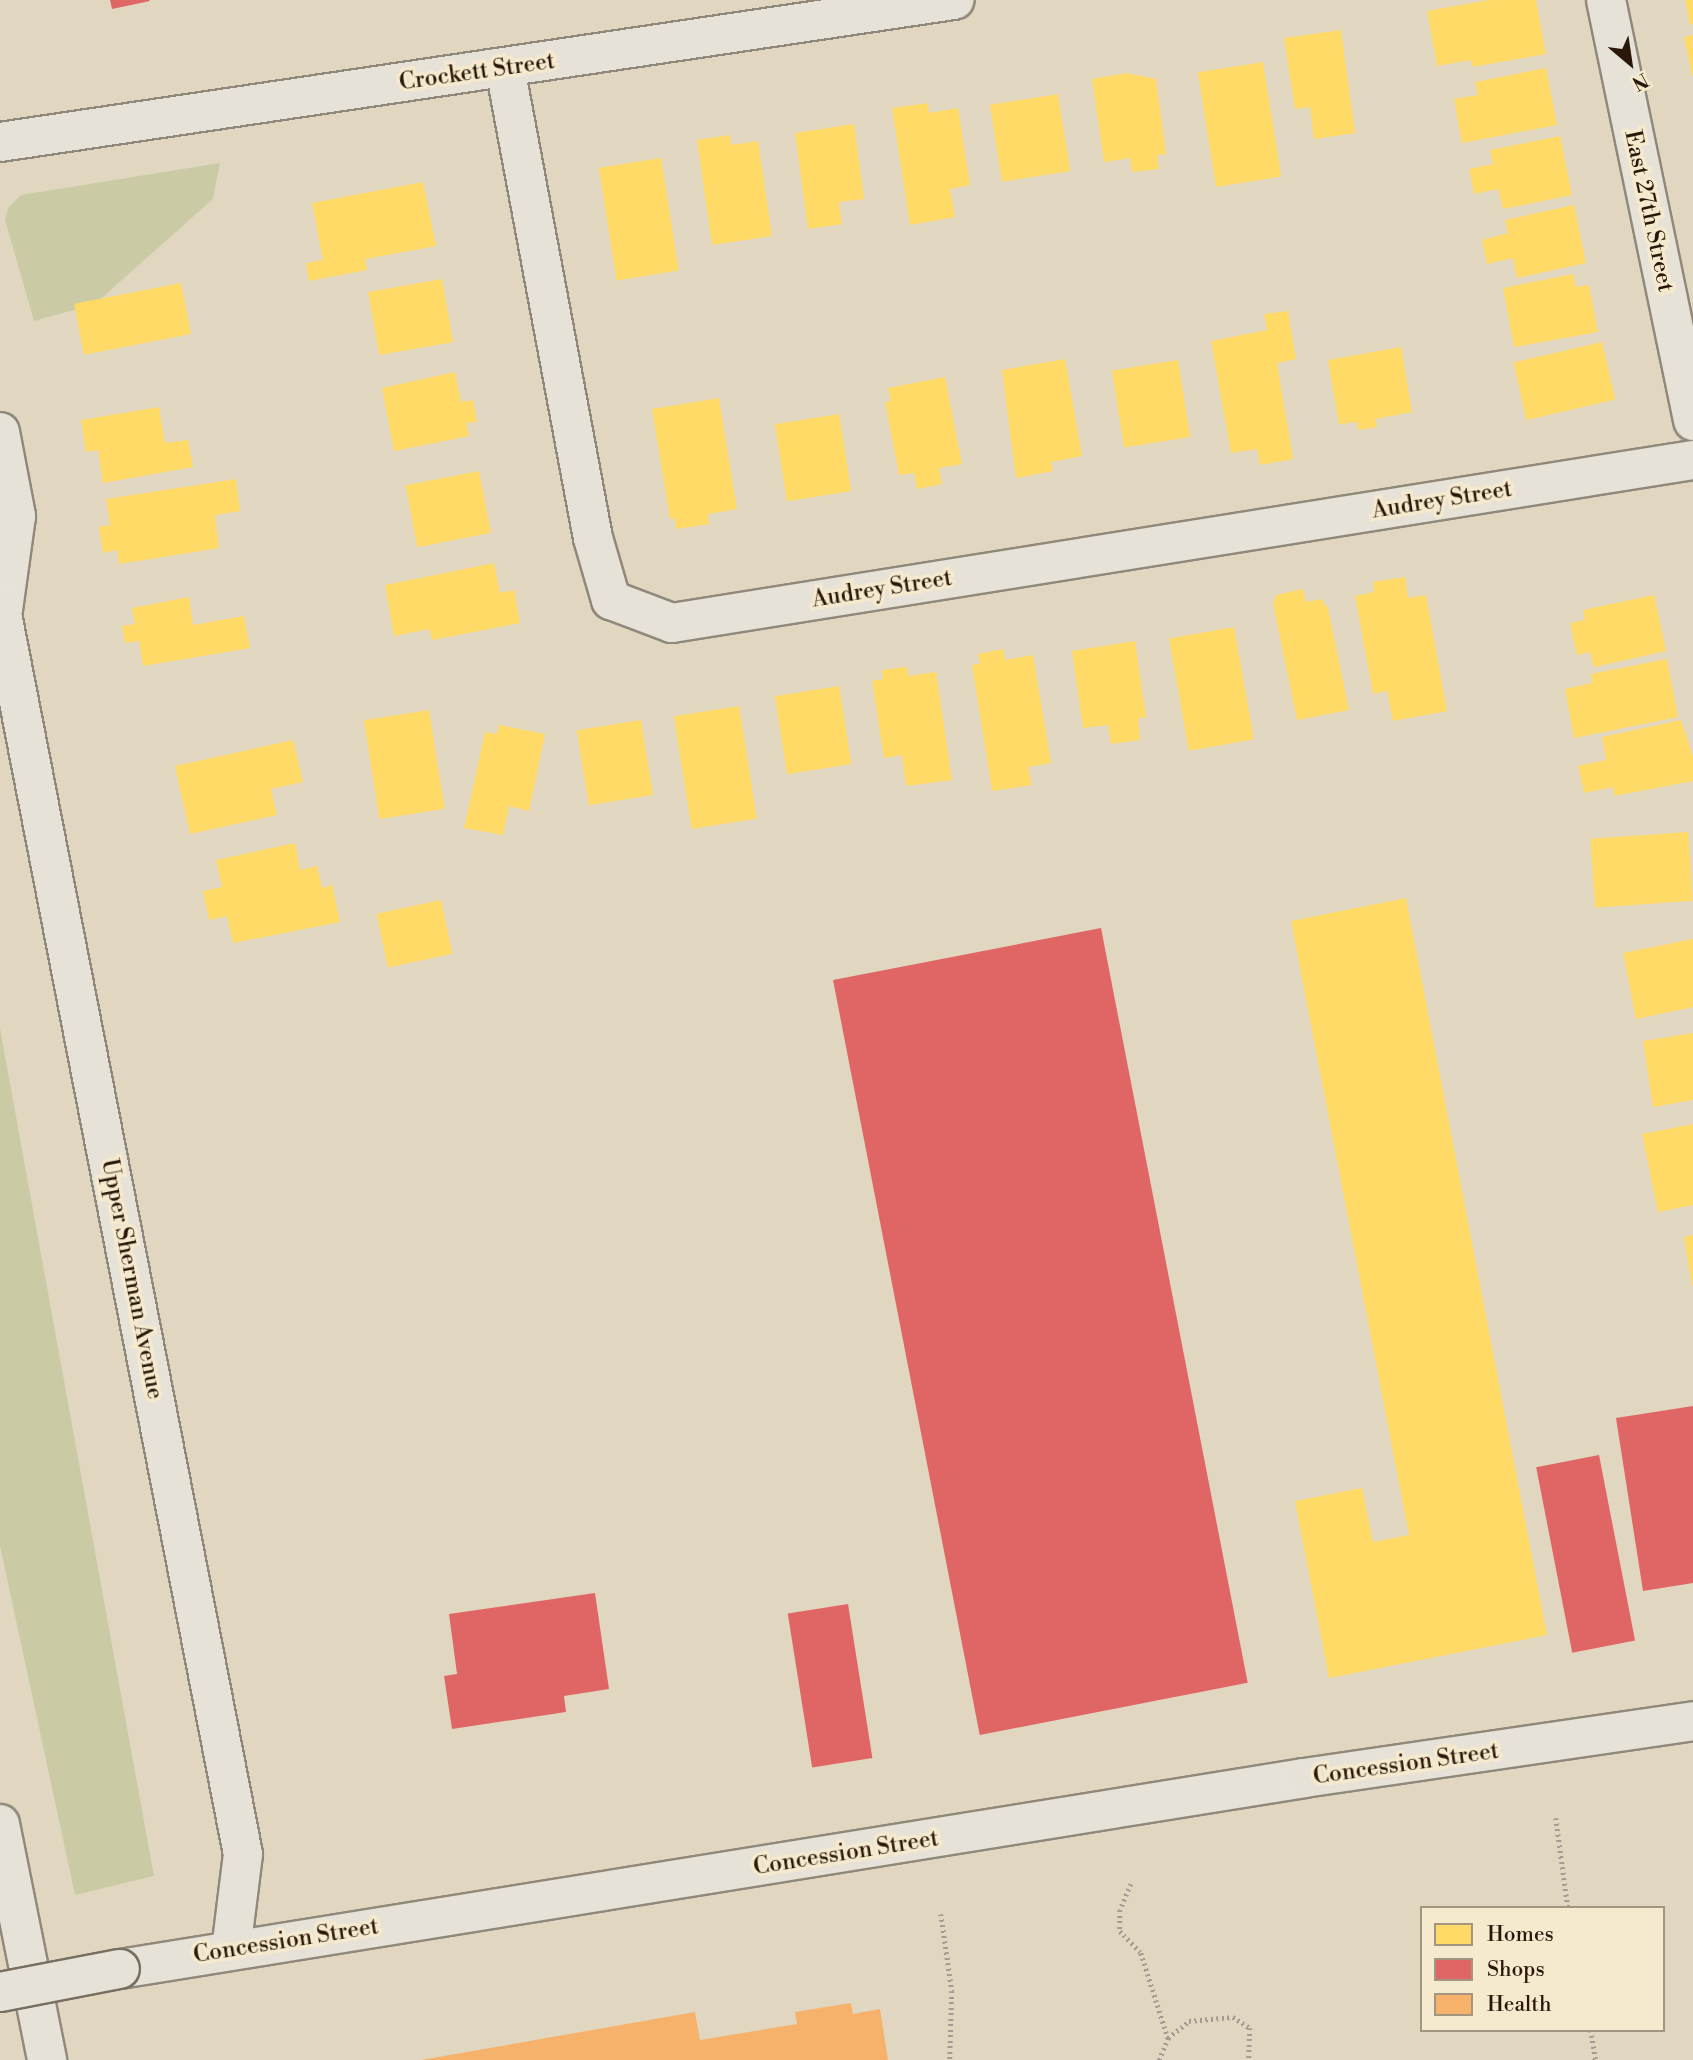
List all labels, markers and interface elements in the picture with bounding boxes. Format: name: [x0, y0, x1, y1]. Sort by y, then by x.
north arrow: [1595, 28, 1665, 98]
street label: Crockett Street: [397, 47, 557, 97]
text: N: [1628, 67, 1653, 96]
street label: East 27th Street: [1618, 128, 1680, 294]
street label: Audrey Street: [1370, 475, 1514, 525]
street label: Audrey Street: [810, 564, 954, 614]
street label: Upper Sherman Avenue: [95, 1156, 169, 1402]
street label: Concession Street: [1311, 1737, 1501, 1791]
street label: Concession Street: [751, 1825, 941, 1881]
legend: [1420, 1906, 1665, 2032]
street label: Concession Street: [191, 1913, 381, 1969]
text: Homes: [1487, 1922, 1554, 1948]
text: Shops: [1487, 1957, 1545, 1983]
text: Health: [1487, 1992, 1551, 2018]

